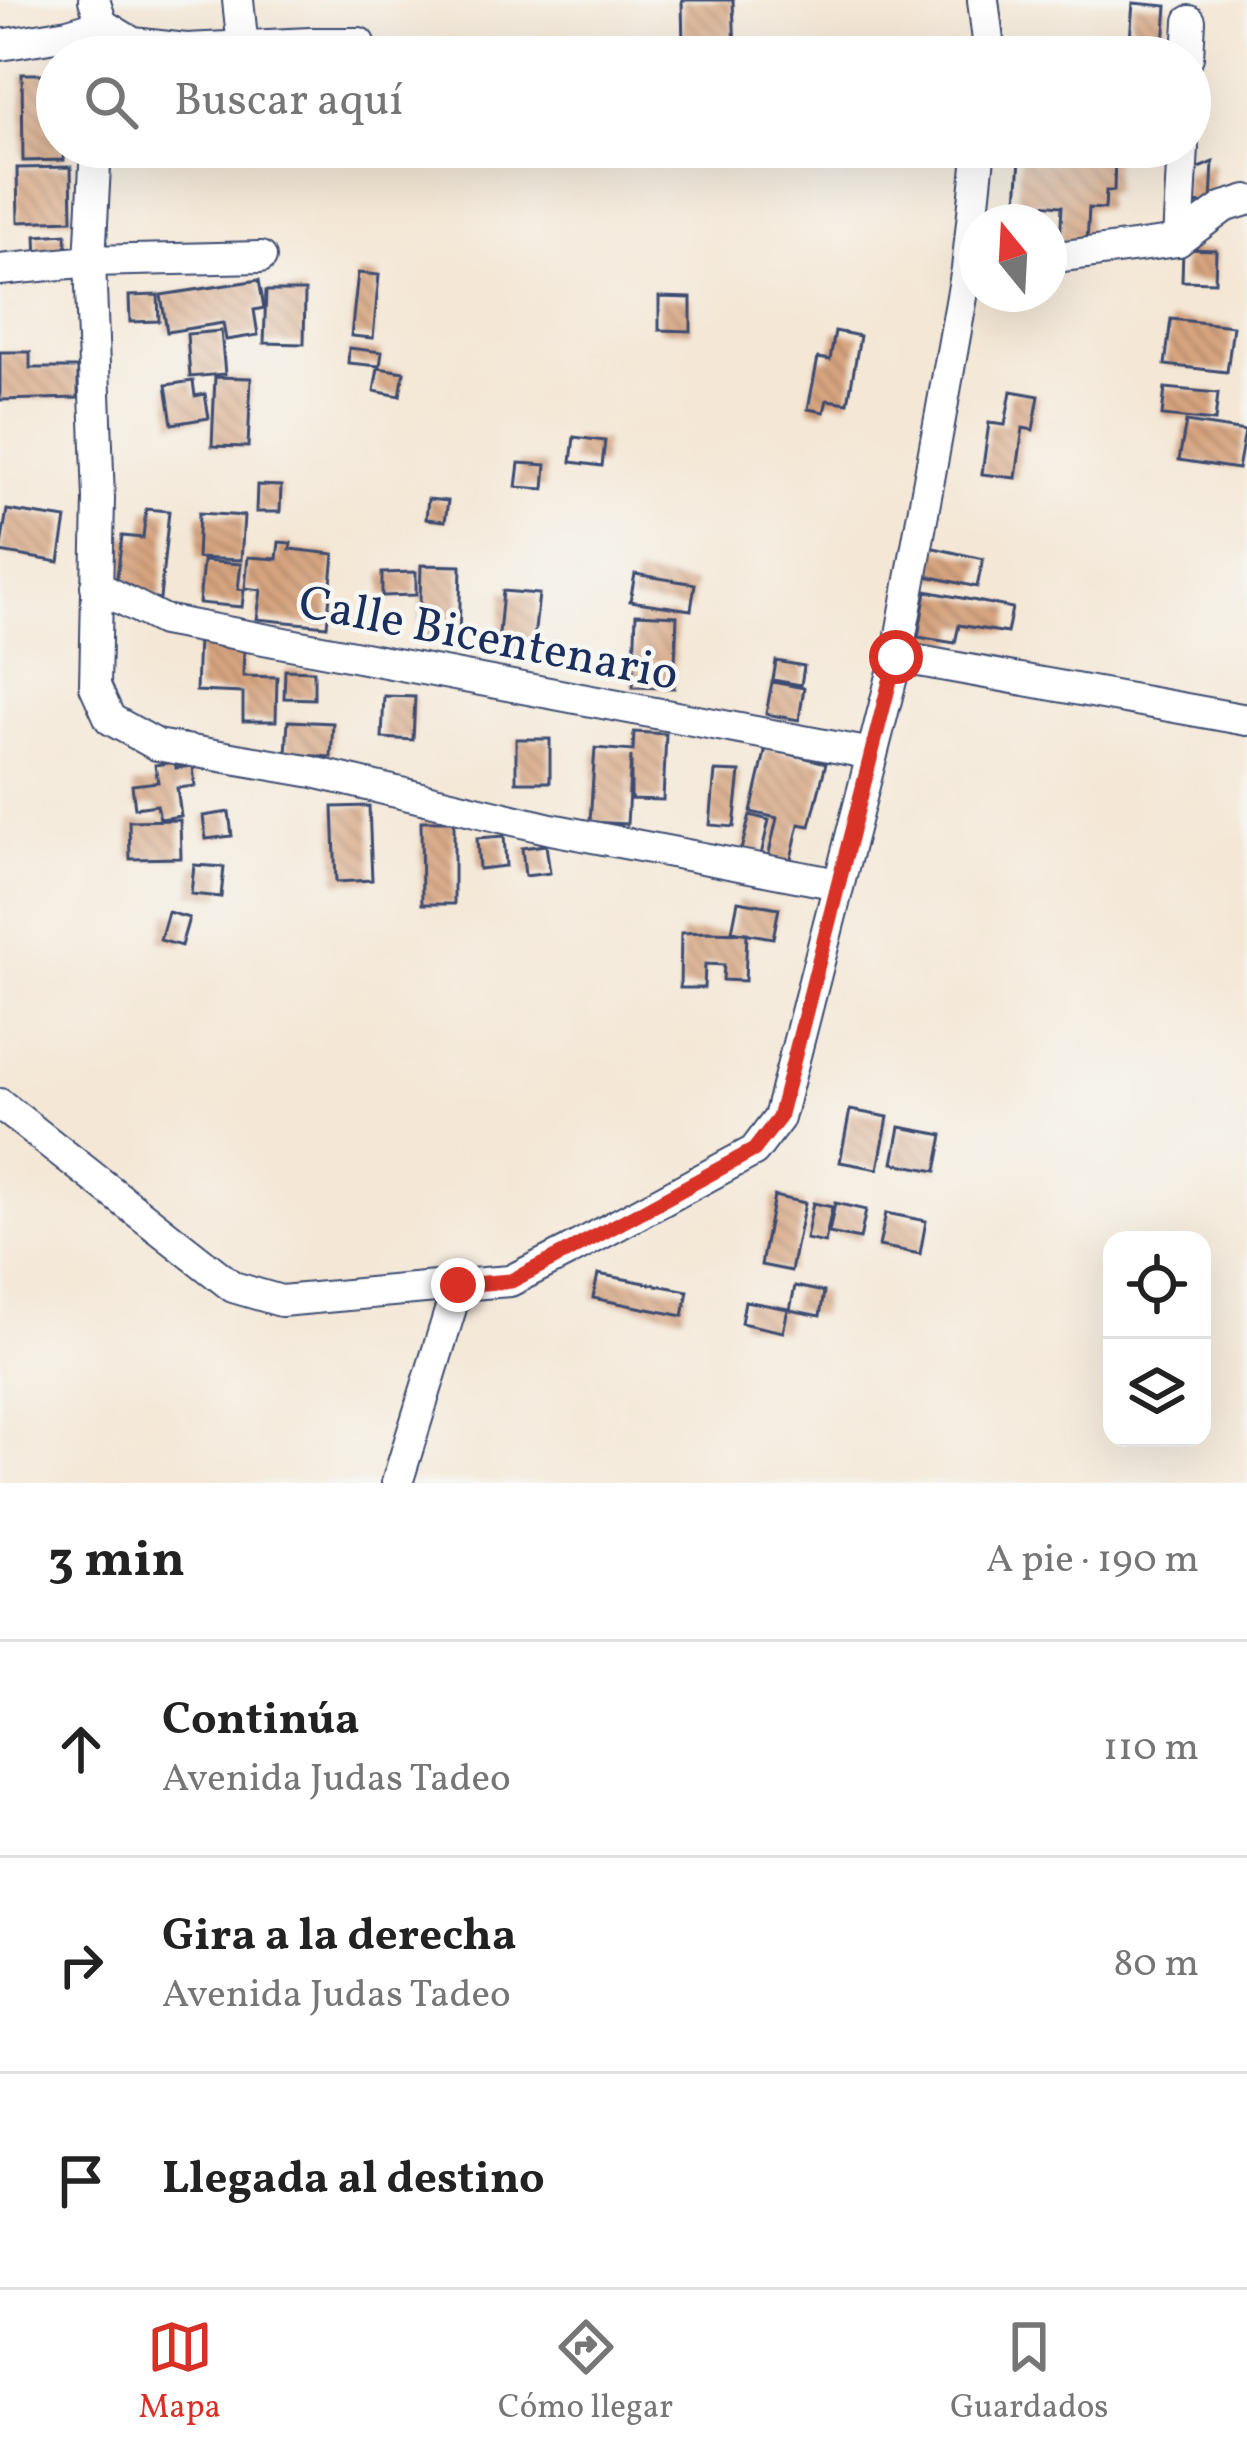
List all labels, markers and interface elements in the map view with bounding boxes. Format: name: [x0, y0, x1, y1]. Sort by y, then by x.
search box: [36, 36, 1211, 168]
icon: search: [78, 69, 144, 135]
text: Buscar aquí: [174, 71, 403, 134]
north arrow: [959, 204, 1067, 312]
street label: Calle Bicentenario: [293, 571, 684, 710]
route start: [869, 630, 923, 684]
map controls: [1103, 1231, 1211, 1447]
button: locate: [1103, 1231, 1211, 1339]
route end: [431, 1258, 485, 1312]
button: layers: [1103, 1339, 1211, 1447]
text: 3 min: [48, 1526, 185, 1597]
text: A pie · 190 m: [986, 1534, 1199, 1588]
text: Continúa: [162, 1690, 360, 1753]
icon: ahead: [48, 1716, 114, 1782]
text: 110 m: [1103, 1722, 1199, 1776]
text: Avenida Judas Tadeo: [162, 1753, 511, 1807]
text: Gira a la derecha: [162, 1906, 517, 1969]
icon: right: [48, 1932, 114, 1998]
text: 80 m: [1113, 1938, 1199, 1992]
text: Avenida Judas Tadeo: [162, 1969, 511, 2023]
icon: arrive: [48, 2148, 114, 2214]
text: Llegada al destino: [162, 2149, 545, 2212]
tab: Mapa: [139, 2314, 221, 2432]
tab: Cómo llegar: [498, 2314, 673, 2432]
tab: Guardados: [950, 2314, 1108, 2432]

